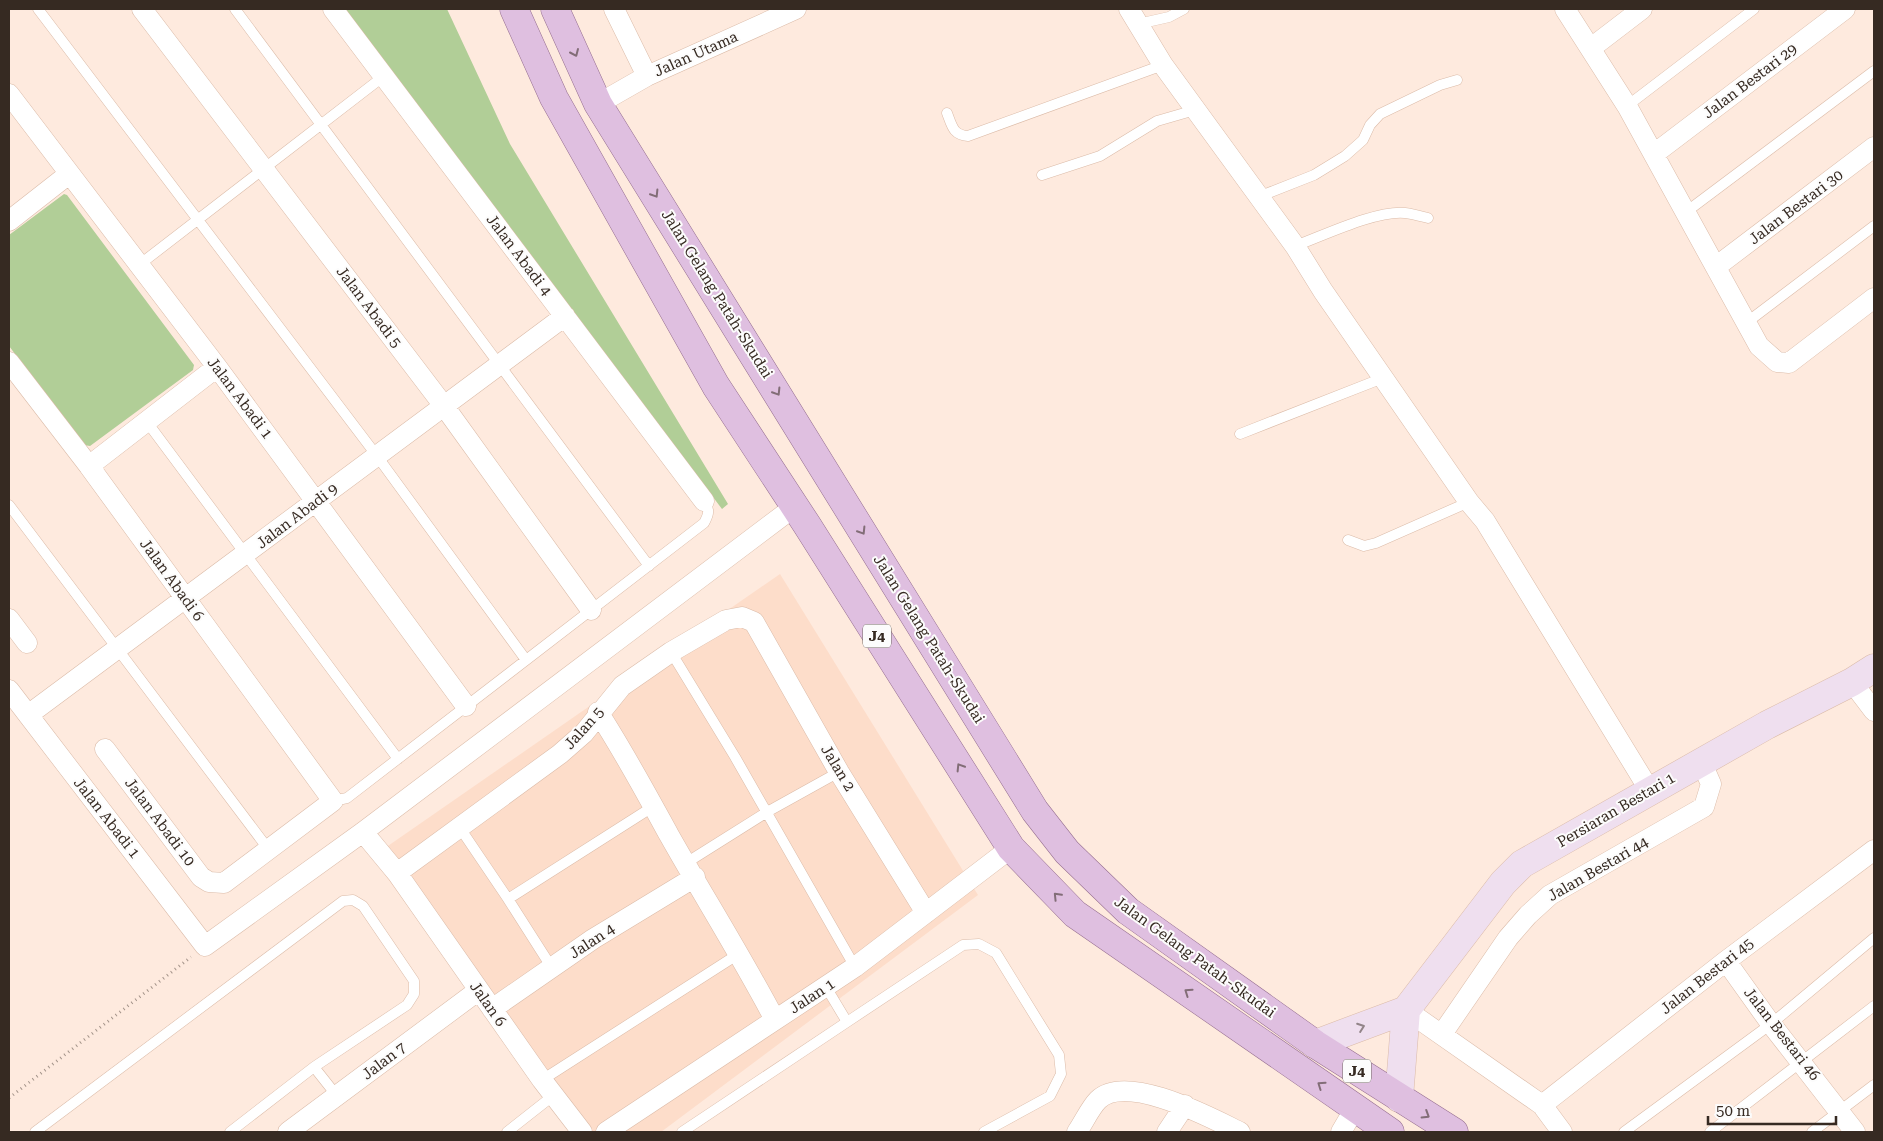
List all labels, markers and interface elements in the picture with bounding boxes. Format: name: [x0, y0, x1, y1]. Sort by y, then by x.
street label: Jalan Utama: [651, 28, 741, 80]
street label: Jalan Bestari 29: [1699, 40, 1801, 122]
one-way arrow: [569, 48, 580, 57]
street label: Jalan Bestari 30: [1745, 166, 1847, 248]
one-way arrow: [649, 189, 659, 198]
street label: Jalan Gelang Patah-Skudai: [658, 207, 776, 382]
street label: Jalan Abadi 4: [483, 211, 556, 300]
street label: Jalan Abadi 5: [333, 263, 405, 351]
street label: Jalan Abadi 1: [204, 354, 276, 442]
one-way arrow: [771, 387, 781, 396]
street label: Jalan Abadi 9: [253, 480, 341, 552]
one-way arrow: [856, 525, 866, 534]
street label: Jalan Abadi 6: [136, 535, 208, 625]
street label: Jalan Gelang Patah-Skudai: [870, 552, 988, 727]
road number: J4: [863, 624, 891, 648]
street label: Jalan 5: [560, 703, 608, 753]
street label: Jalan 2: [817, 742, 859, 794]
one-way arrow: [957, 763, 966, 773]
street label: Persiaran Bestari 1: [1554, 769, 1678, 851]
street label: Jalan Abadi 1: [70, 774, 144, 862]
street label: Jalan Abadi 10: [121, 774, 199, 870]
street label: Jalan Bestari 44: [1545, 833, 1652, 905]
street label: Jalan Gelang Patah-Skudai: [1111, 892, 1279, 1022]
one-way arrow: [1054, 893, 1063, 902]
street label: Jalan 4: [566, 919, 619, 962]
street label: Jalan Bestari 45: [1657, 934, 1757, 1018]
street label: Jalan 1: [786, 975, 838, 1017]
street label: Jalan 6: [466, 978, 510, 1030]
street label: Jalan Bestari 46: [1740, 984, 1824, 1084]
one-way arrow: [1184, 989, 1193, 998]
one-way arrow: [1356, 1023, 1364, 1033]
street label: Jalan 7: [358, 1039, 410, 1083]
road number: J4: [1343, 1060, 1371, 1082]
one-way arrow: [1318, 1082, 1327, 1091]
scale bar: [1708, 1094, 1836, 1126]
text: 50 m: [1716, 1102, 1751, 1120]
one-way arrow: [1421, 1109, 1430, 1119]

